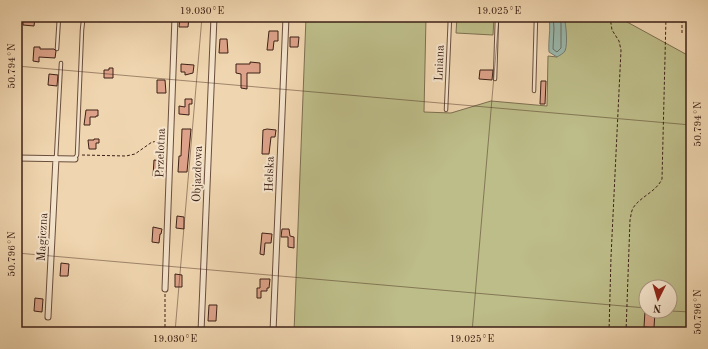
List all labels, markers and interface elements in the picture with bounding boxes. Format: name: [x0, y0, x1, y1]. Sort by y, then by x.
text: 19.030°E: [180, 6, 224, 16]
text: 19.025°E: [477, 6, 521, 16]
text: 50.794°N: [7, 43, 17, 89]
street label: Lniana: [433, 45, 447, 81]
text: 50.794°N: [693, 101, 703, 147]
street label: Przelotna: [154, 128, 168, 178]
street label: Objazdowa: [191, 146, 205, 202]
street label: Helska: [263, 156, 277, 192]
street label: Magiczna: [36, 212, 50, 262]
text: 50.796°N: [7, 231, 17, 277]
north arrow: [638, 279, 678, 319]
text: 50.796°N: [693, 289, 703, 335]
text: N: [652, 302, 662, 313]
text: 19.030°E: [153, 334, 197, 344]
text: 19.025°E: [450, 334, 494, 344]

